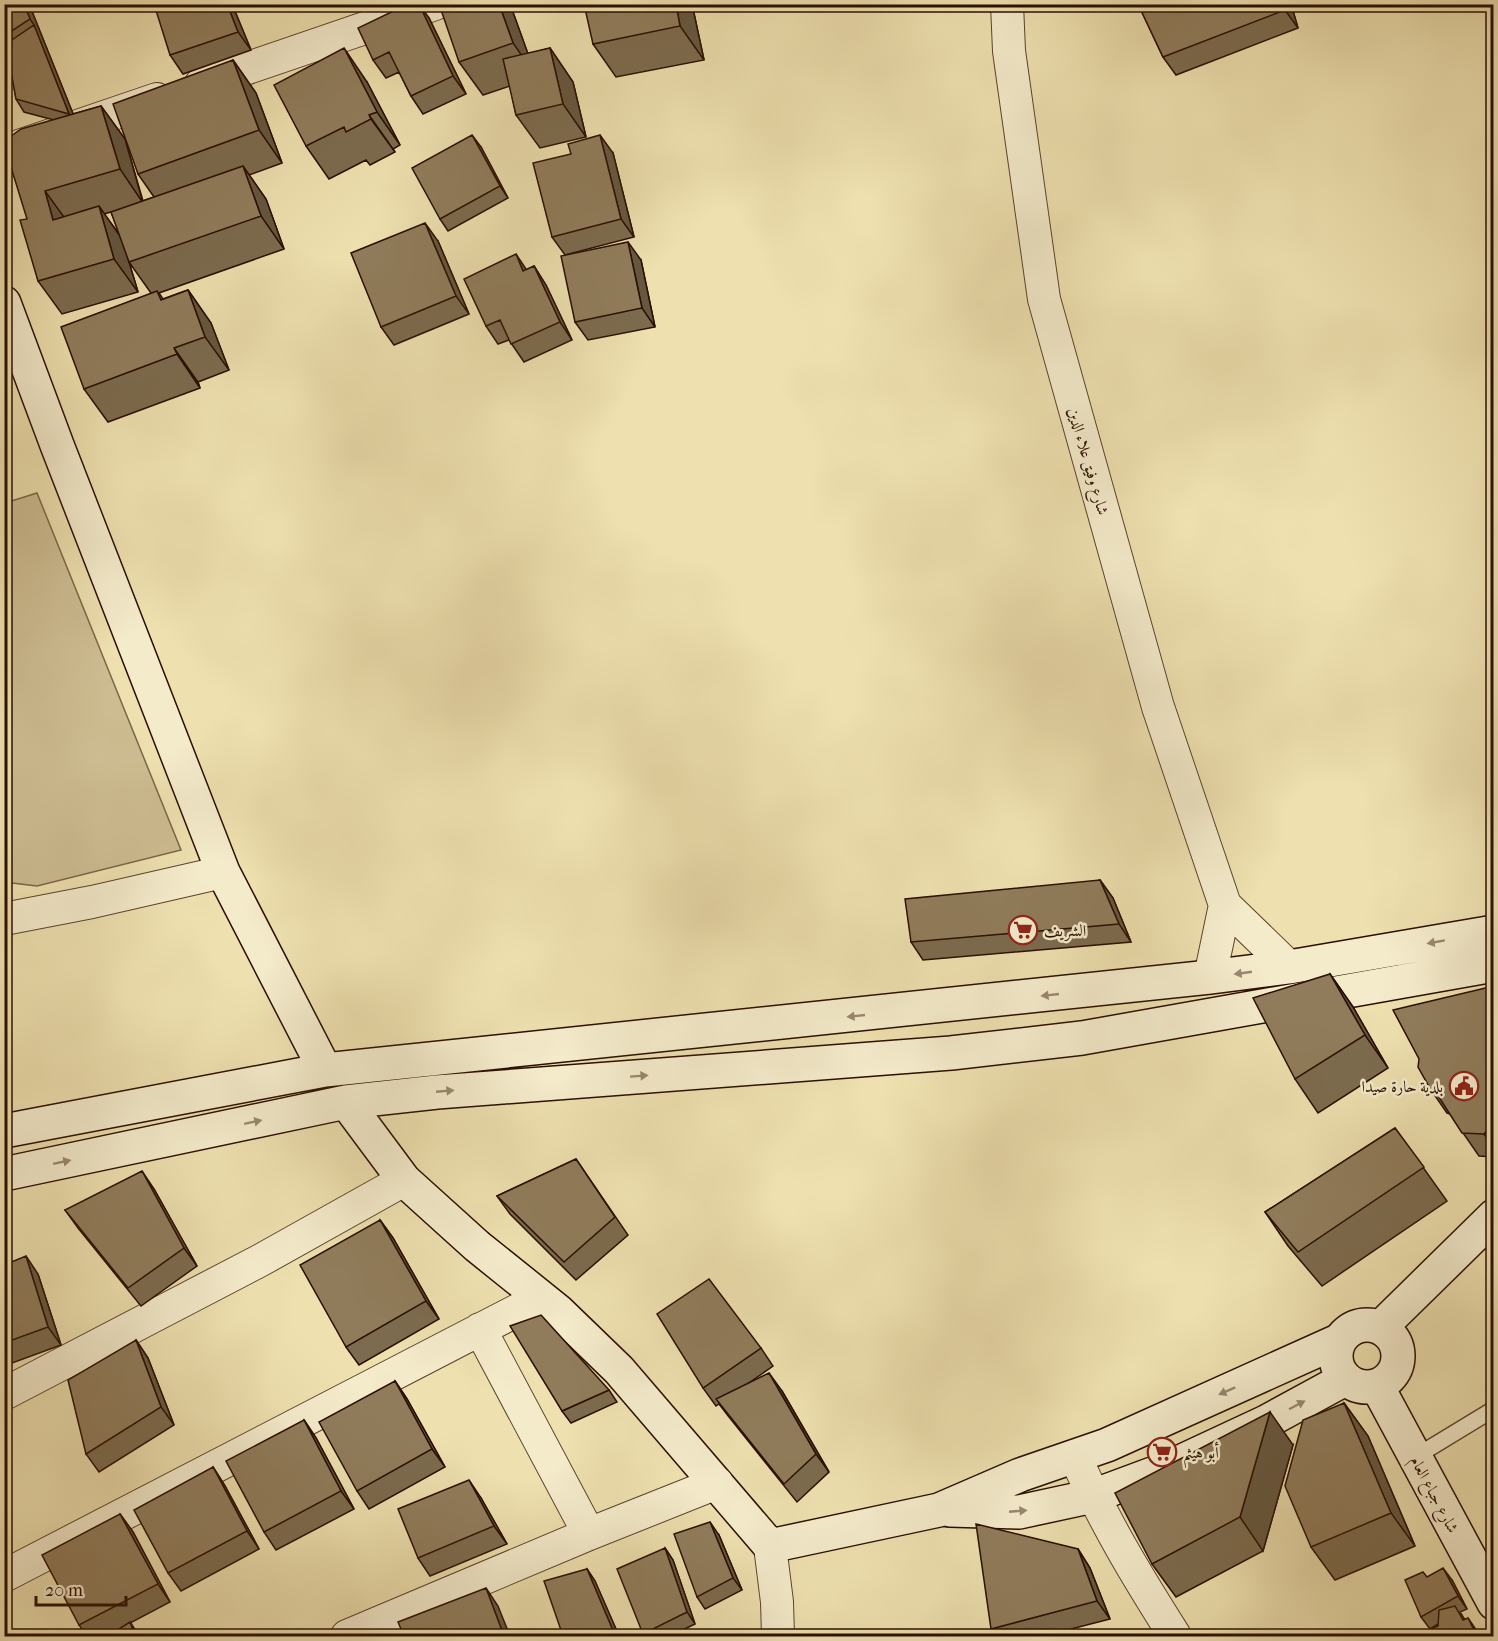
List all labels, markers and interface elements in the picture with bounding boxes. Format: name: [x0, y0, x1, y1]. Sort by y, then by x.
street label: شارع وفيق علاء الدين: [1060, 405, 1113, 518]
supermarket icon: الشريف: [1007, 914, 1039, 946]
place label: الشريف: [1044, 921, 1086, 941]
one-way arrow: [1426, 937, 1445, 946]
one-way arrow: [1234, 968, 1253, 977]
one-way arrow: [1040, 990, 1059, 1000]
one-way arrow: [846, 1011, 865, 1021]
public building icon: بلدية حارة صيدا: [1448, 1070, 1480, 1102]
one-way arrow: [630, 1072, 649, 1081]
place label: بلدية حارة صيدا: [1361, 1077, 1443, 1097]
one-way arrow: [435, 1086, 454, 1096]
one-way arrow: [243, 1117, 262, 1126]
one-way arrow: [52, 1157, 71, 1166]
one-way arrow: [1219, 1386, 1236, 1395]
one-way arrow: [1289, 1400, 1306, 1410]
supermarket icon: أبو هيثم: [1146, 1436, 1178, 1468]
place label: أبو هيثم: [1183, 1441, 1219, 1469]
street label: شارع جباع العام: [1402, 1453, 1463, 1538]
one-way arrow: [1009, 1506, 1028, 1516]
scale bar: [36, 1569, 126, 1607]
text: 20 m: [45, 1580, 83, 1601]

